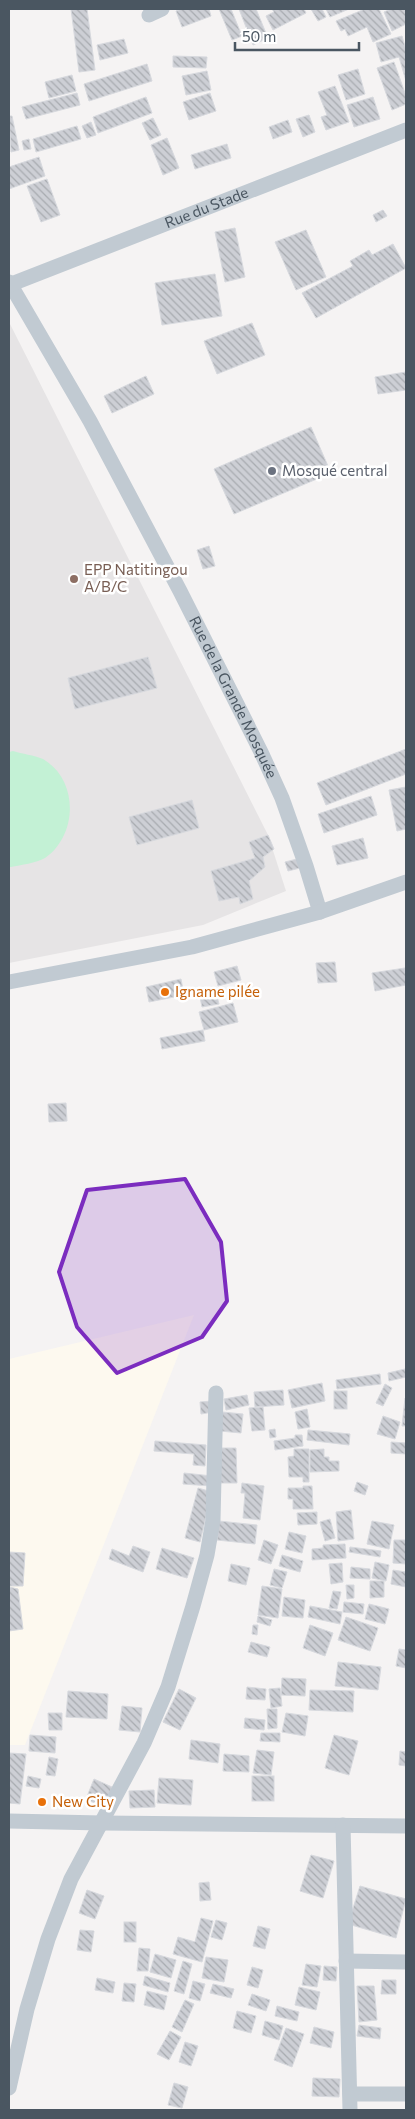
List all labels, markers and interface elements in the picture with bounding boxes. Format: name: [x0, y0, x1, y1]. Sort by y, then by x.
scale bar: [235, 20, 359, 52]
text: 50 m: [242, 27, 276, 45]
street label: Rue du Stade: [162, 182, 251, 231]
place label: Mosqué central: [282, 461, 387, 479]
marker: Mosqué central: [266, 465, 278, 477]
place label: EPP Natitingou A/B/C: [84, 560, 188, 595]
marker: EPP Natitingou A/B/C: [68, 573, 80, 585]
street label: Rue de la Grande Mosquée: [186, 613, 282, 781]
place label: Igname pilée: [175, 982, 260, 1000]
marker: Igname pilée: [159, 986, 171, 998]
place label: New City: [52, 1792, 114, 1810]
marker: New City: [36, 1796, 48, 1808]

